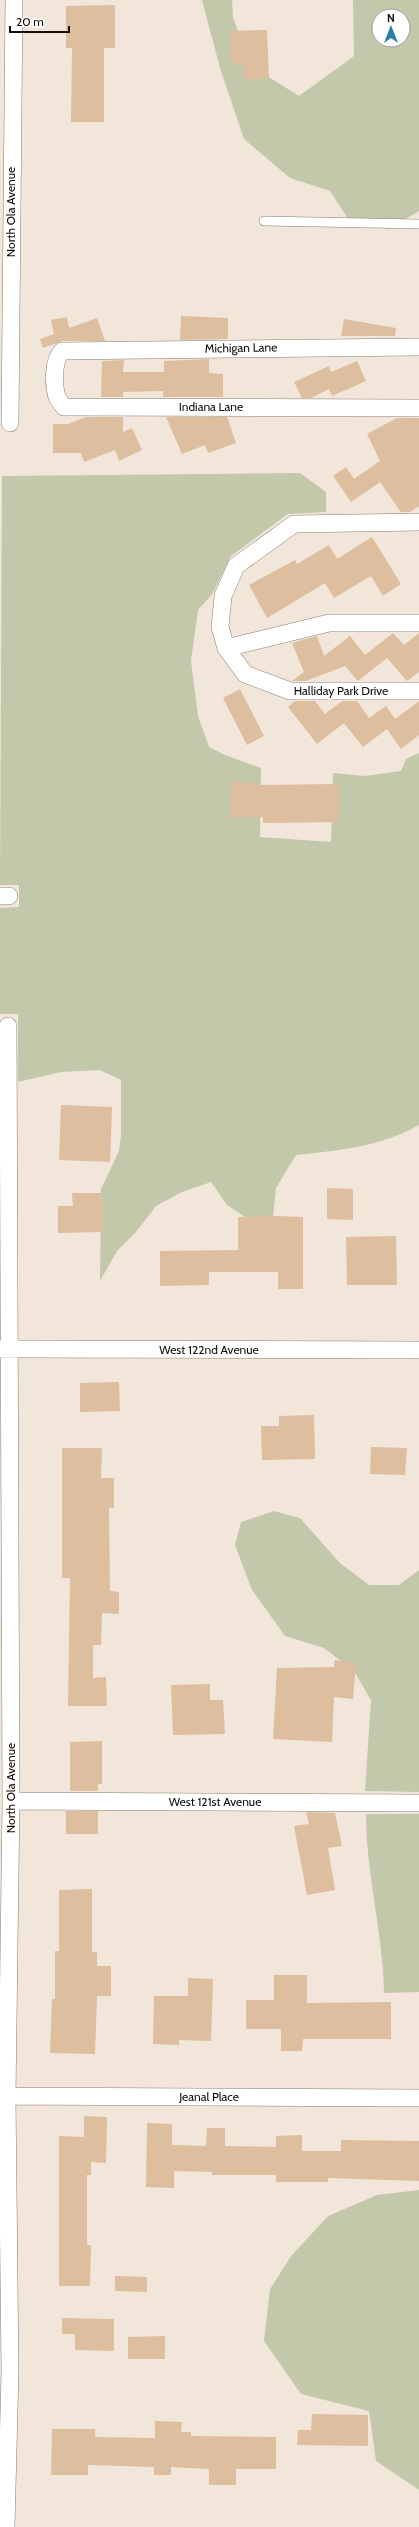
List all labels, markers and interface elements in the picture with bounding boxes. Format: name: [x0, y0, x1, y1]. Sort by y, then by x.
scale bar: [10, 8, 69, 34]
north arrow: [371, 8, 411, 48]
text: N: [387, 11, 395, 25]
text: 20 m: [16, 14, 44, 29]
street label: North Ola Avenue: [3, 167, 18, 257]
street label: Michigan Lane: [205, 339, 277, 356]
street label: Indiana Lane: [179, 399, 243, 414]
street label: Halliday Park Drive: [294, 683, 388, 698]
street label: West 122nd Avenue: [159, 1342, 259, 1357]
street label: North Ola Avenue: [3, 1743, 18, 1833]
street label: West 121st Avenue: [169, 1794, 261, 1809]
street label: Jeanal Place: [178, 2089, 239, 2104]

